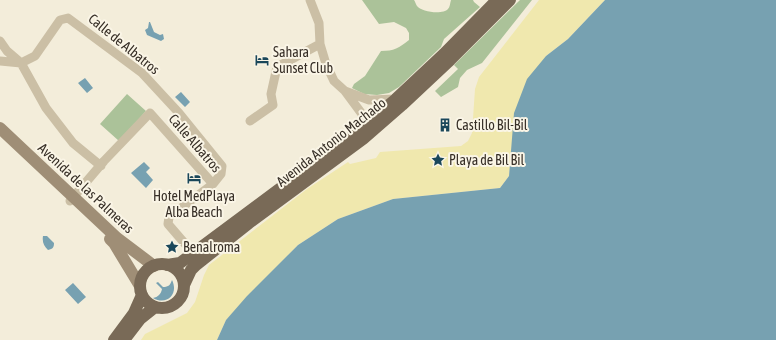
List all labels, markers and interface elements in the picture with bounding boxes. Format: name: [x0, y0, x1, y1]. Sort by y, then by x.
street label: Calle de Albatros: [85, 11, 163, 78]
place label: Sahara Sunset Club: [273, 44, 333, 76]
hotel icon: Sahara Sunset Club: [254, 52, 270, 68]
street label: Avenida Antonio Machado: [273, 94, 389, 190]
street label: Calle Albatros: [165, 111, 225, 175]
building icon: Castillo Bil-Bil: [437, 117, 453, 133]
place label: Castillo Bil-Bil: [456, 117, 528, 133]
street label: Avenida de las Palmeras: [35, 140, 137, 236]
place icon: Playa de Bil Bil: [430, 152, 446, 168]
place label: Playa de Bil Bil: [449, 152, 524, 168]
hotel icon: Hotel MedPlaya Alba Beach: [186, 170, 202, 186]
place label: Hotel MedPlaya Alba Beach: [153, 188, 235, 220]
place icon: Benalroma: [164, 239, 180, 255]
place label: Benalroma: [183, 239, 240, 255]

